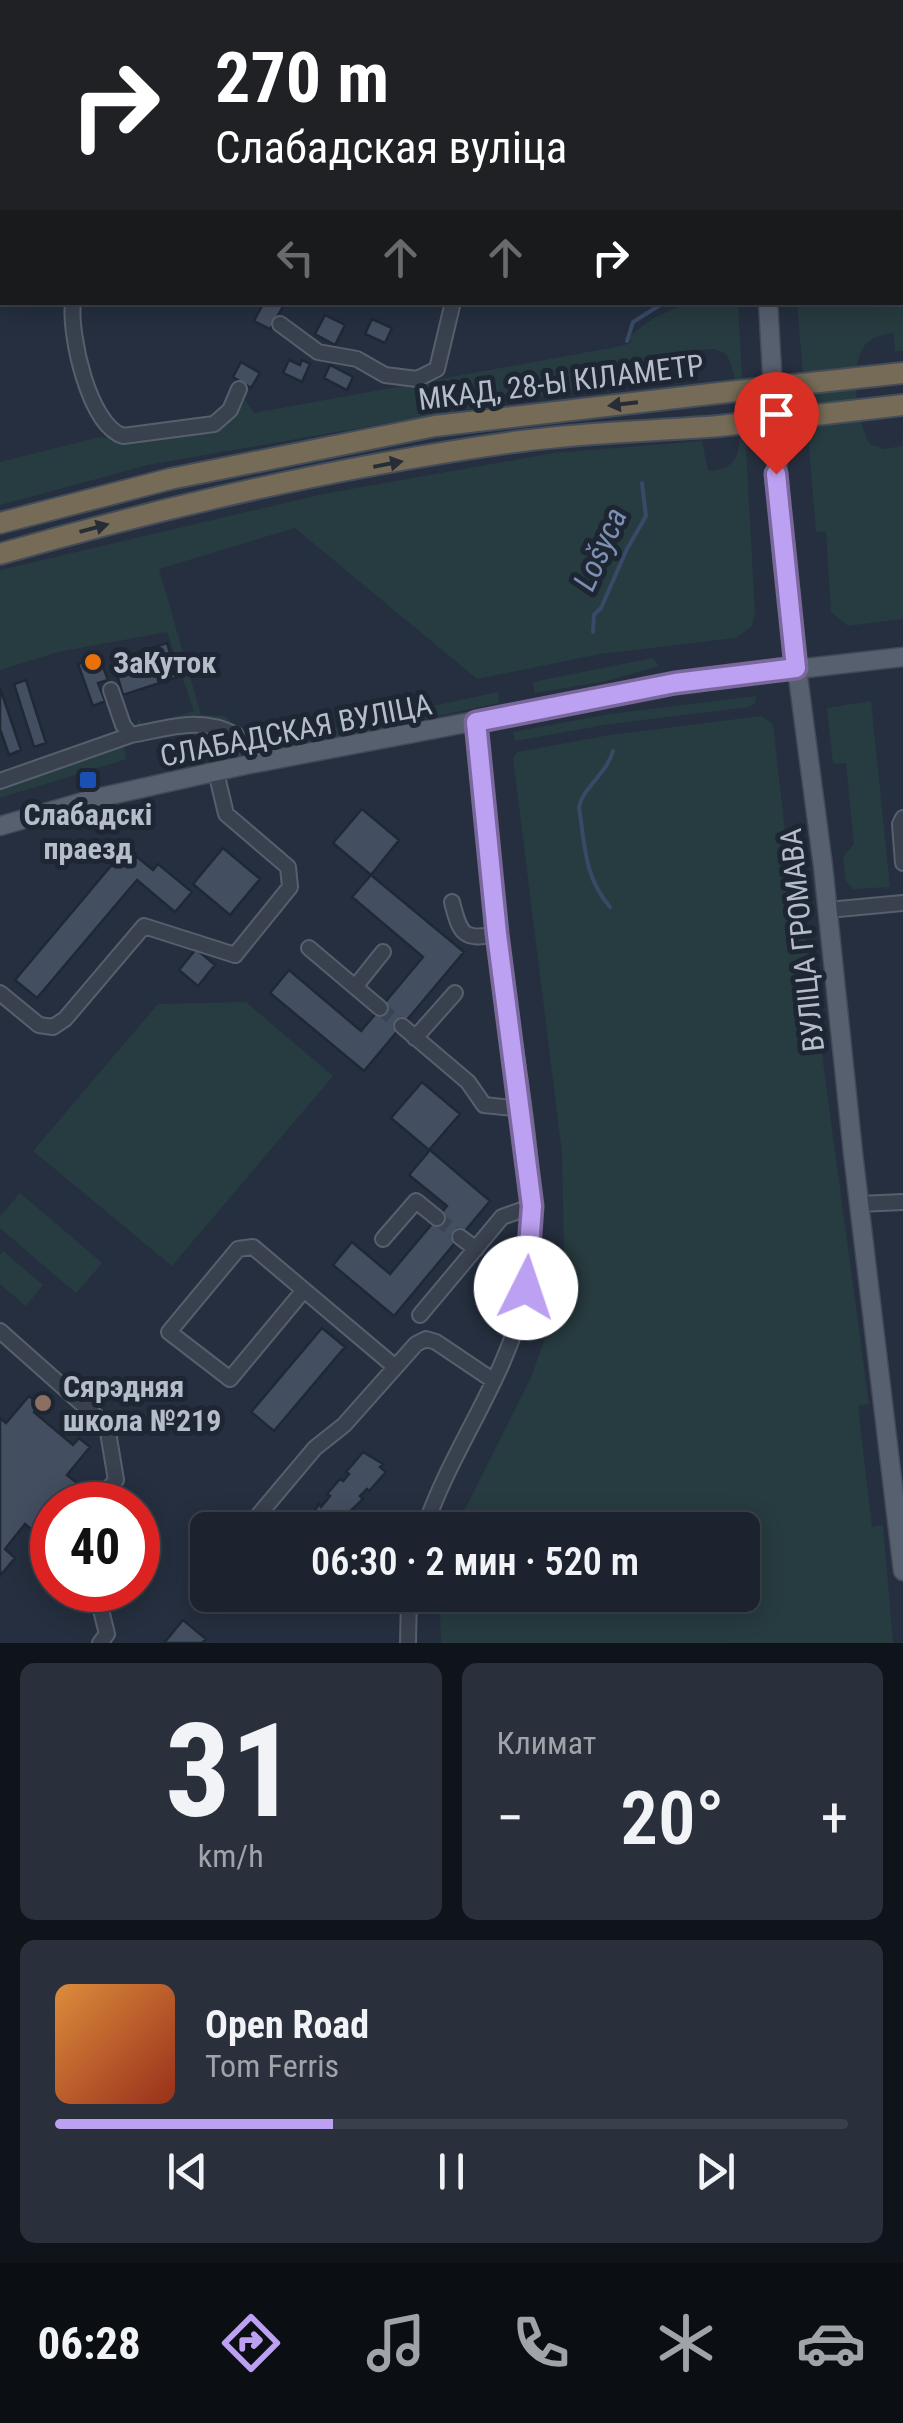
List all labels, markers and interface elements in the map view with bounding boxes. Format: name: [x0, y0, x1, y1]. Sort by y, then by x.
text: 270 m: [215, 37, 389, 119]
icon: right: [50, 40, 180, 170]
text: Слабадская вуліца: [215, 121, 567, 174]
icon: left: [268, 230, 323, 285]
icon: ahead: [373, 230, 428, 285]
icon: ahead: [478, 230, 533, 285]
icon: right: [583, 230, 638, 285]
street label: МКАД, 28-Ы КІЛАМЕТР: [416, 347, 706, 417]
pin: [734, 372, 819, 475]
icon: arrive: [749, 387, 804, 442]
one-way arrow: [606, 397, 638, 413]
one-way arrow: [373, 455, 404, 471]
water label: Lošyca: [565, 502, 635, 596]
one-way arrow: [79, 519, 110, 535]
place label: ЗаКуток: [113, 645, 216, 680]
marker: ЗаКуток: [82, 651, 104, 673]
street label: СЛАБАДСКАЯ ВУЛІЦА: [157, 686, 435, 774]
marker: Слабадскі праезд: [77, 769, 99, 791]
place label: Слабадскі праезд: [24, 797, 152, 866]
street label: ВУЛІЦА ГРОМАВА: [773, 826, 831, 1054]
position arrow: [474, 1236, 578, 1340]
place label: Сярэдняя школа №219: [63, 1369, 221, 1438]
marker: Сярэдняя школа №219: [32, 1392, 54, 1414]
speed limit sign: 40: [30, 1482, 160, 1612]
text: 06:30 · 2 мин · 520 m: [311, 1540, 639, 1584]
text: 31: [165, 1695, 296, 1848]
text: Климат: [497, 1724, 596, 1762]
text: 20°: [620, 1774, 725, 1862]
text: −: [497, 1786, 524, 1850]
text: +: [821, 1786, 848, 1850]
text: km/h: [198, 1837, 264, 1875]
text: Open Road: [205, 2003, 369, 2047]
text: Tom Ferris: [205, 2047, 339, 2085]
icon: previous: [160, 2144, 215, 2199]
icon: pause: [424, 2144, 479, 2199]
icon: next: [688, 2144, 743, 2199]
icon: directions: [216, 2308, 286, 2378]
icon: music: [361, 2308, 431, 2378]
icon: phone: [506, 2308, 576, 2378]
icon: climate: [651, 2308, 721, 2378]
icon: car: [796, 2308, 866, 2378]
text: 06:28: [37, 2317, 141, 2370]

